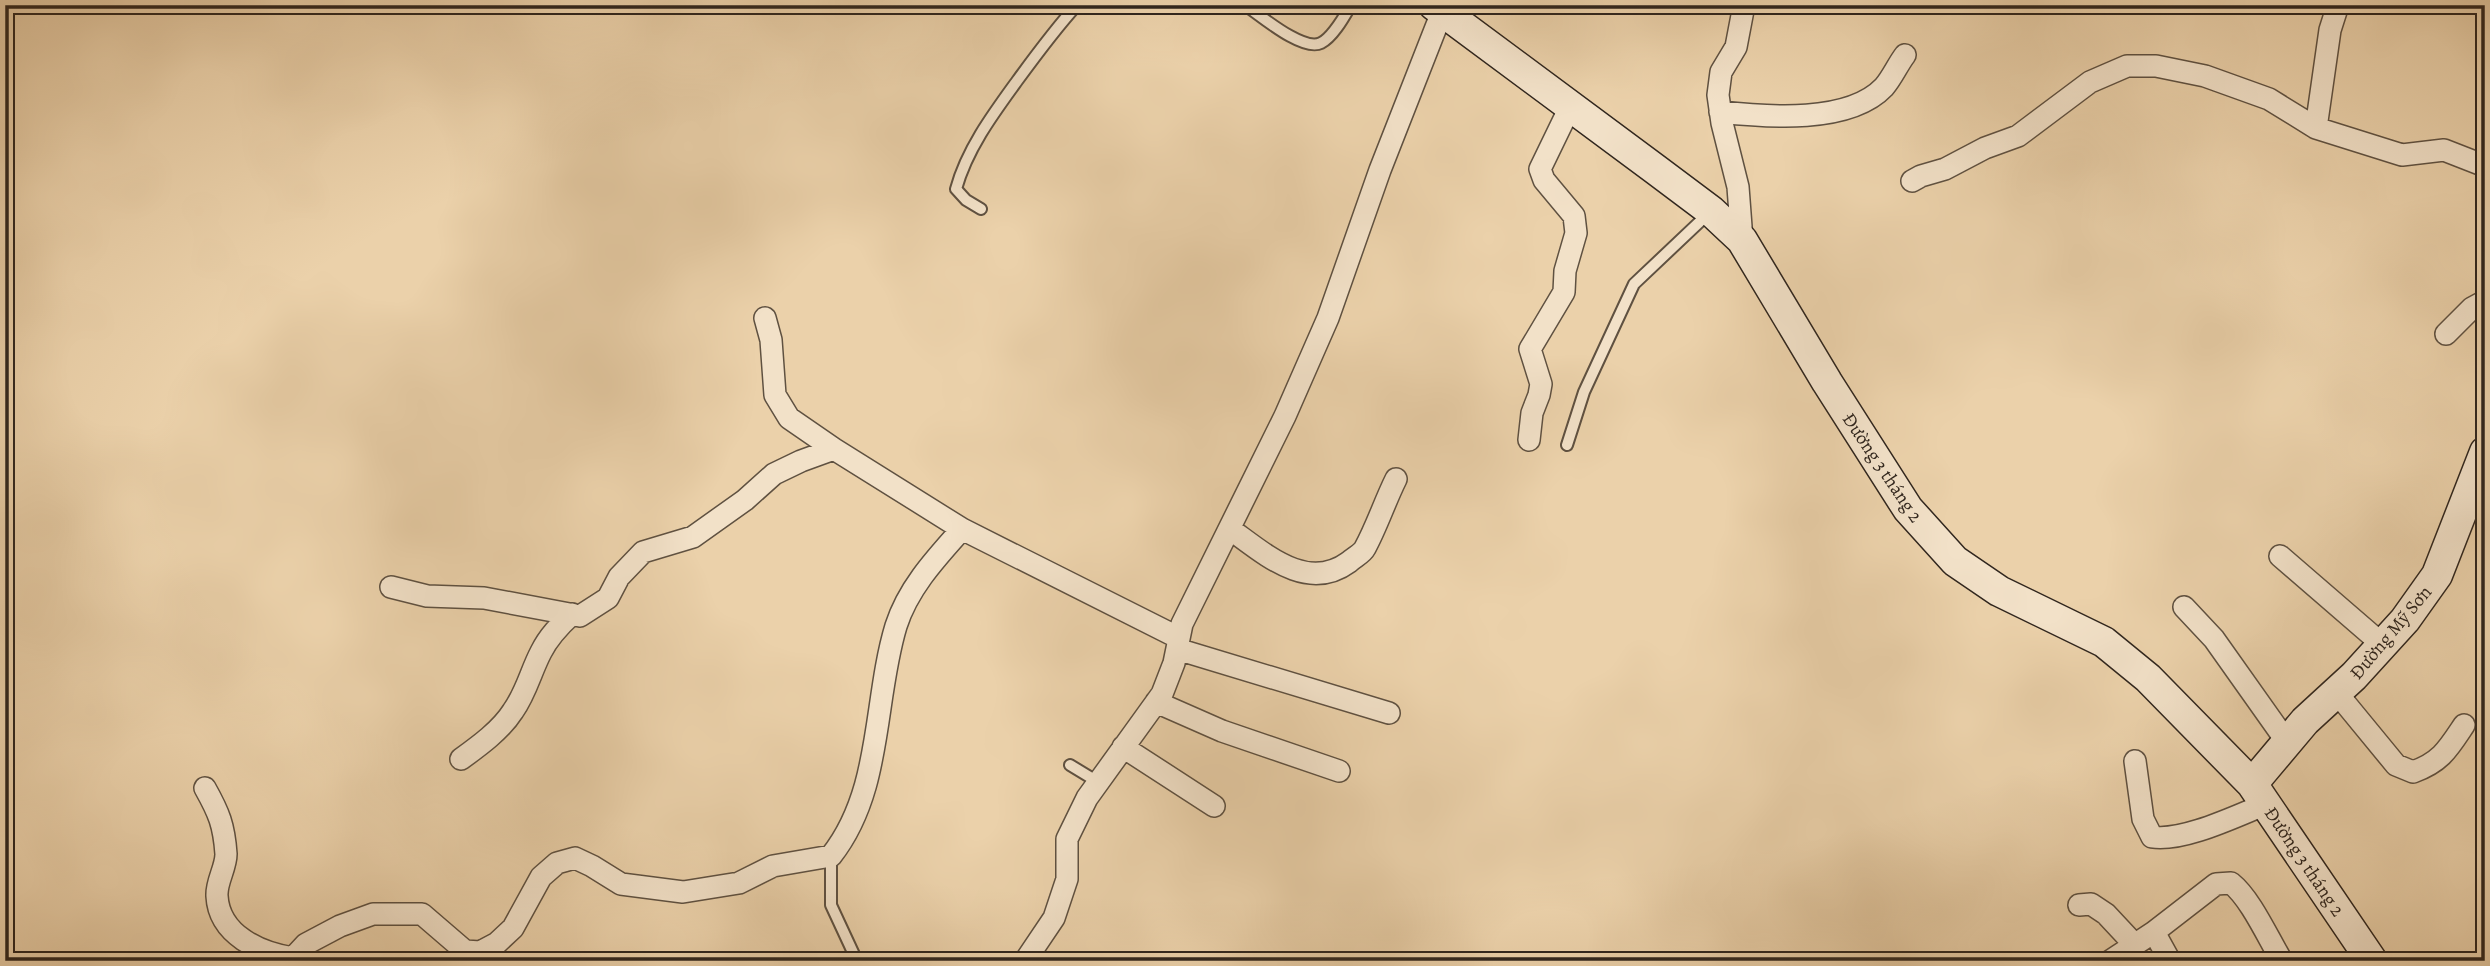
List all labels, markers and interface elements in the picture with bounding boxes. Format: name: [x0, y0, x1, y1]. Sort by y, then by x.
street label: Đường 3 tháng 2: [1836, 408, 1929, 528]
street label: Đường Mỹ Sơn: [2344, 580, 2438, 685]
street label: Đường 3 tháng 2: [2258, 802, 2351, 922]

